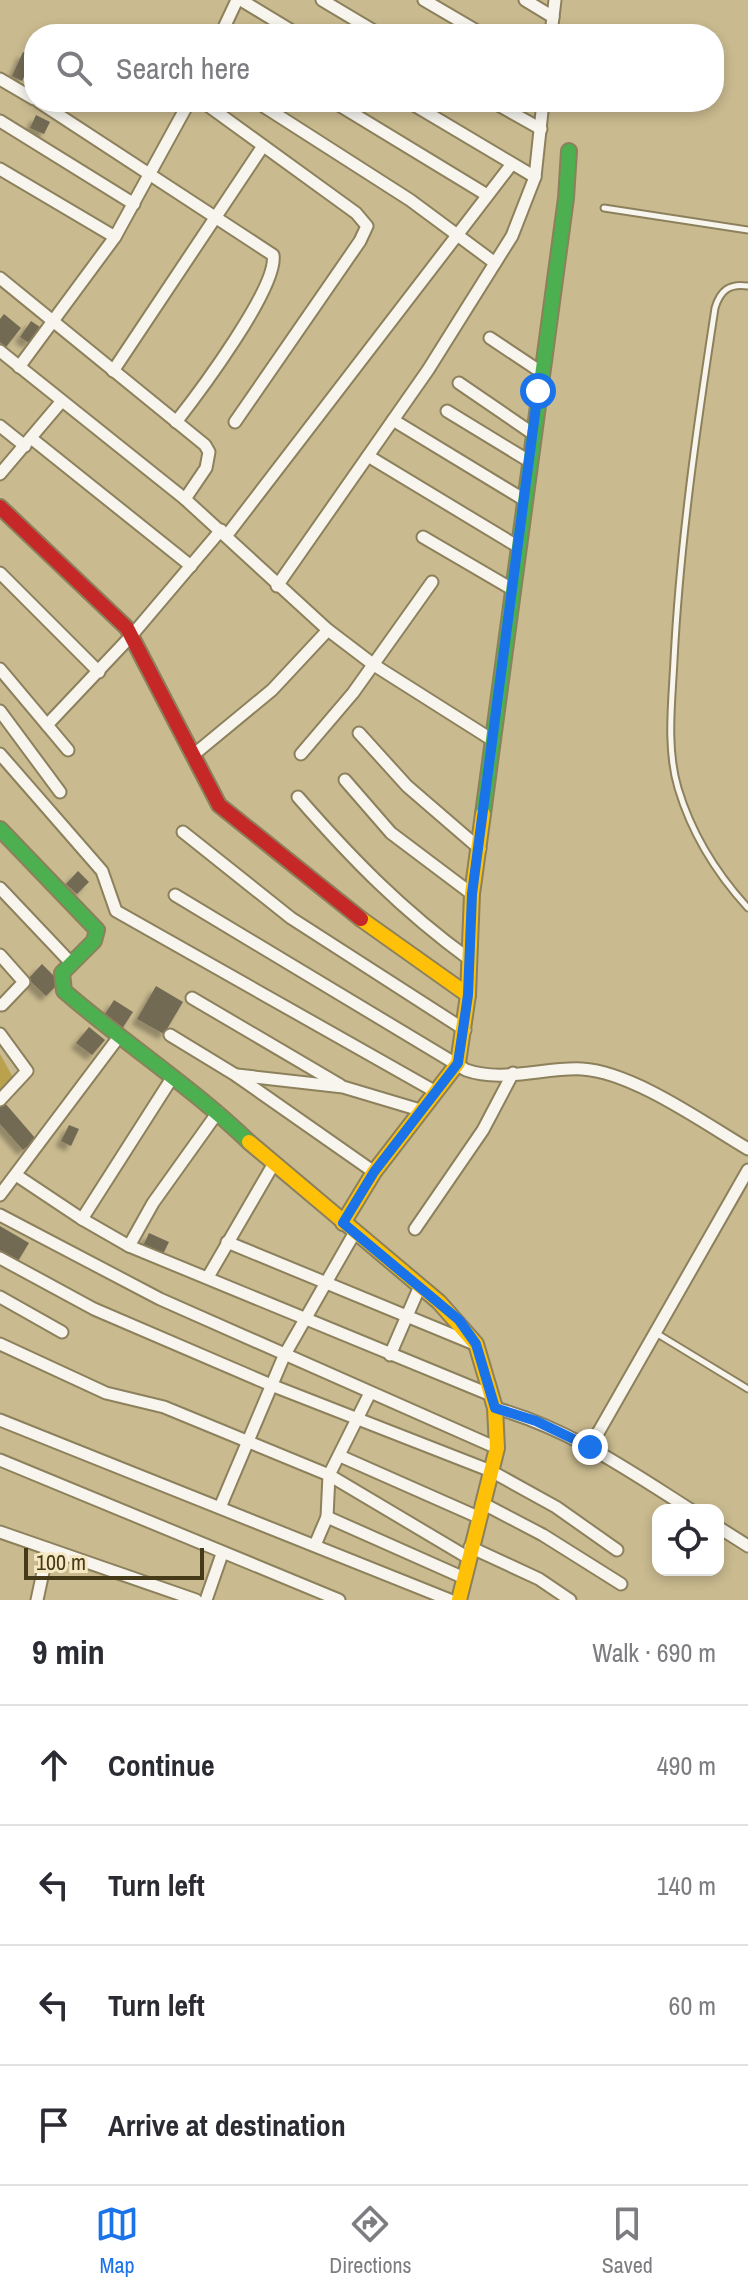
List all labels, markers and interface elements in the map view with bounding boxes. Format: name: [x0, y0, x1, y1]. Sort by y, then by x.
search box: [24, 24, 724, 112]
icon: search: [52, 46, 96, 90]
text: Search here: [116, 48, 250, 88]
route start: [520, 373, 556, 409]
route end: [572, 1429, 608, 1465]
map controls: [652, 1504, 724, 1576]
button: locate: [652, 1504, 724, 1576]
scale bar: [24, 1544, 204, 1580]
text: 100 m: [36, 1547, 86, 1577]
text: 9 min: [32, 1629, 105, 1675]
text: Walk · 690 m: [592, 1635, 716, 1670]
icon: ahead: [32, 1743, 76, 1787]
text: Continue: [108, 1745, 215, 1785]
text: 490 m: [657, 1748, 716, 1783]
icon: left: [32, 1863, 76, 1907]
text: Turn left: [108, 1865, 205, 1905]
text: 140 m: [657, 1868, 716, 1903]
icon: left: [32, 1983, 76, 2027]
text: Turn left: [108, 1985, 205, 2025]
text: 60 m: [669, 1988, 716, 2023]
icon: arrive: [32, 2103, 76, 2147]
text: Arrive at destination: [108, 2105, 346, 2145]
tab: Map: [95, 2202, 139, 2280]
tab: Directions: [329, 2202, 412, 2280]
tab: Saved: [602, 2202, 653, 2280]

